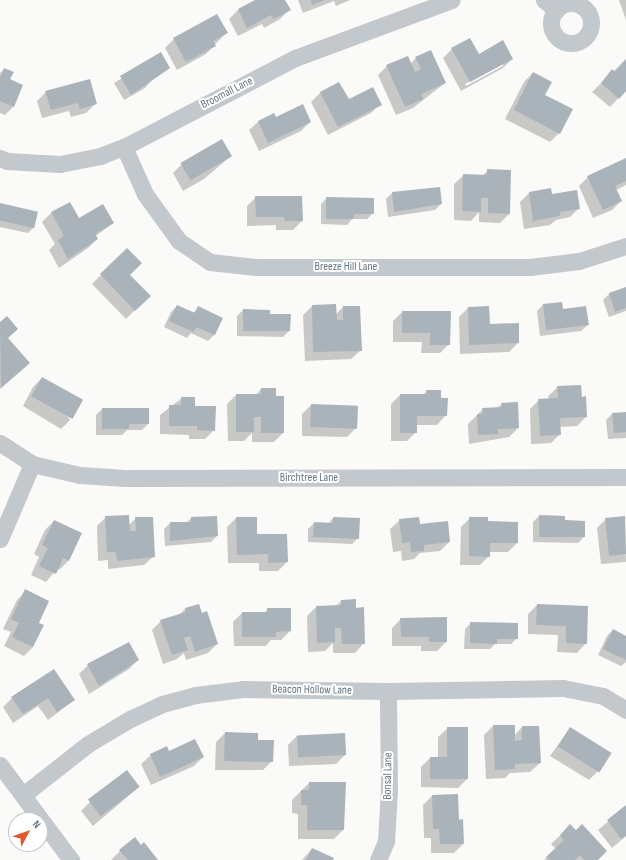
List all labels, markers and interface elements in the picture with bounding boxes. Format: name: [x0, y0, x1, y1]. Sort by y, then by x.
street label: Broomall Lane: [199, 74, 255, 112]
street label: Breeze Hill Lane: [315, 260, 377, 274]
street label: Birchtree Lane: [280, 471, 338, 485]
street label: Beacon Hollow Lane: [272, 682, 352, 698]
street label: Bonsal Lane: [380, 752, 396, 800]
north arrow: [8, 812, 48, 852]
text: N: [30, 818, 44, 831]

